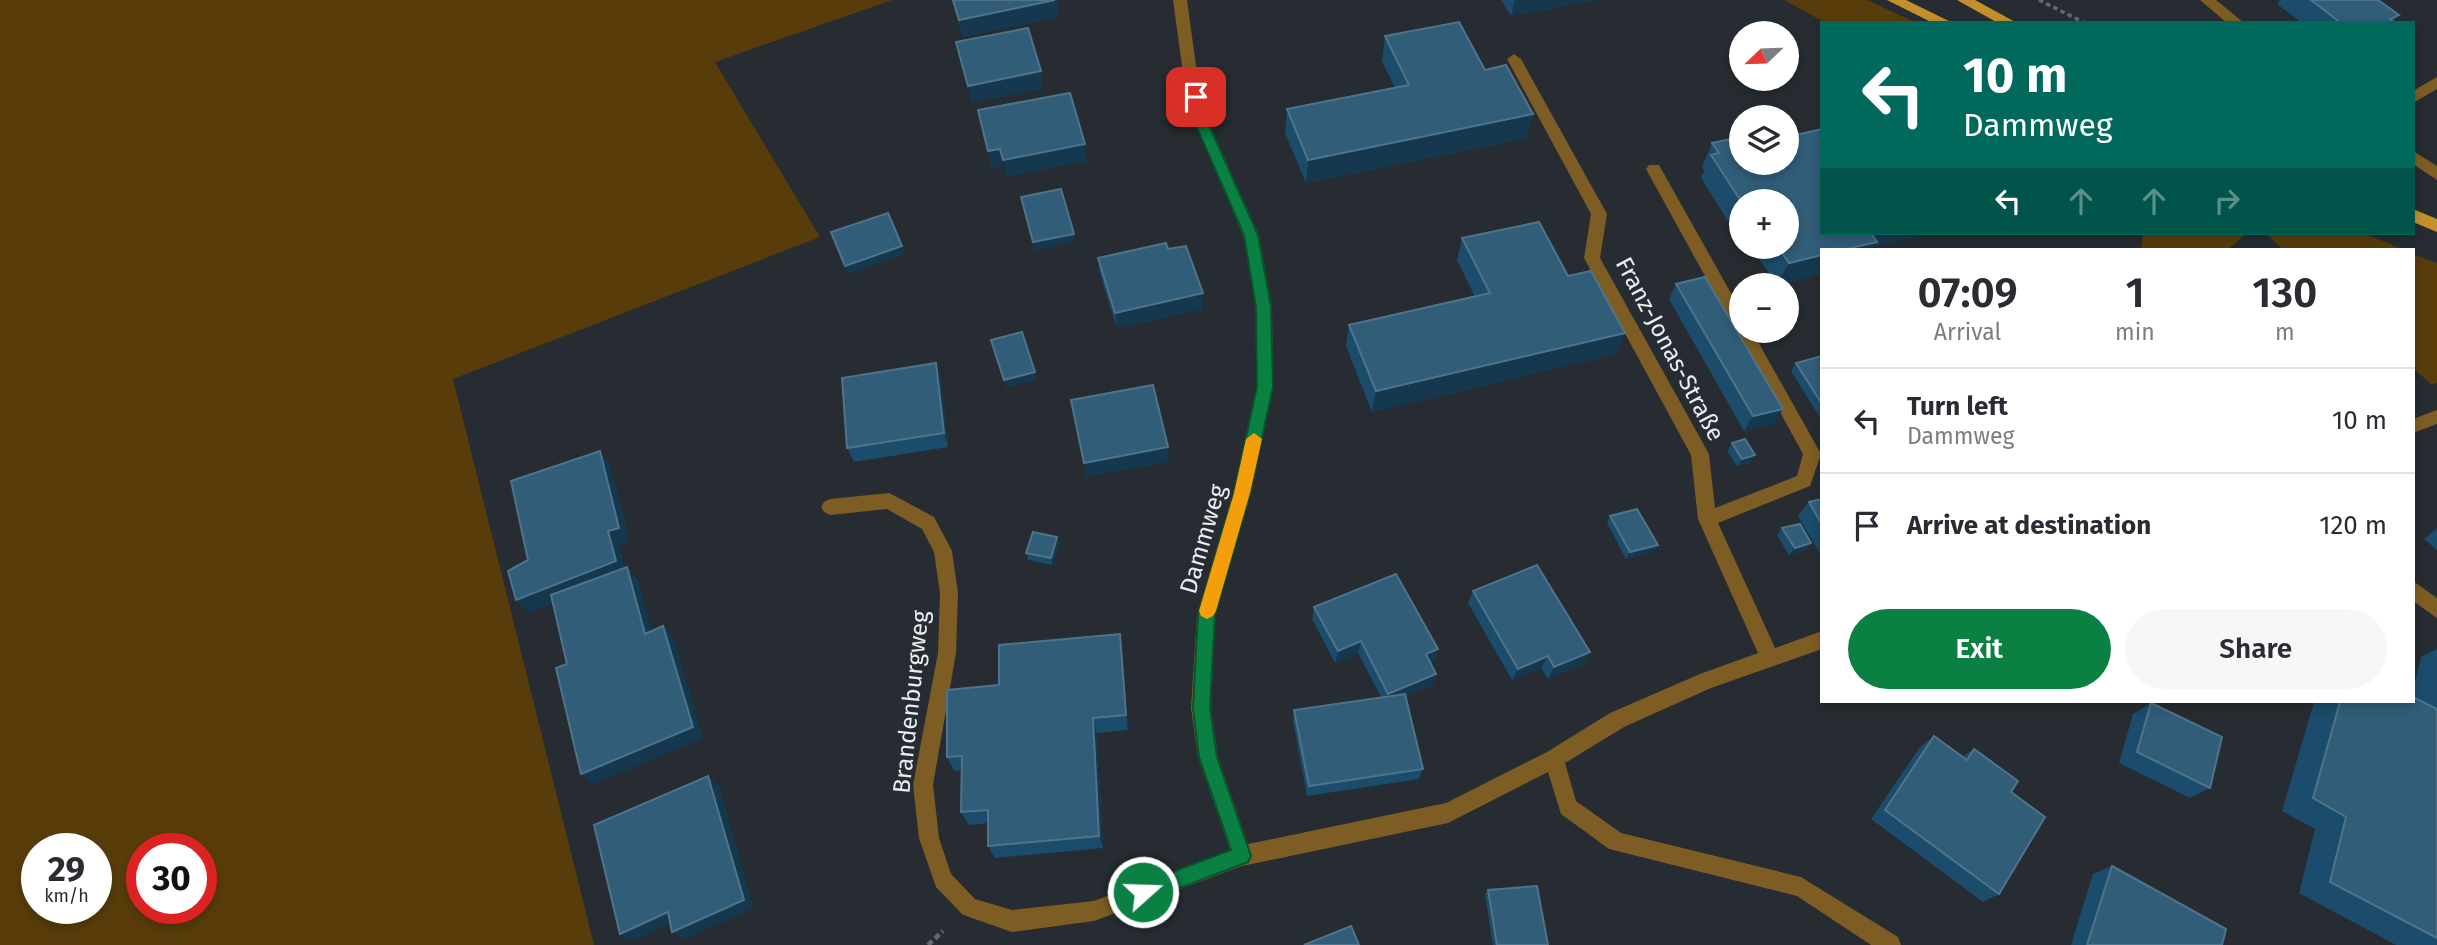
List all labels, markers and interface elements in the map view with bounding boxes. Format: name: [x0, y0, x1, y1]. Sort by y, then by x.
north arrow: [1729, 21, 1799, 91]
map controls: [1729, 21, 1799, 343]
text: 10 m: [1963, 46, 2067, 105]
icon: left: [1848, 49, 1939, 140]
pin: [1166, 67, 1226, 127]
icon: arrive: [1177, 78, 1215, 116]
button: layers: [1729, 105, 1799, 175]
text: Dammweg: [1963, 106, 2113, 144]
icon: left: [1989, 182, 2027, 220]
icon: ahead: [2062, 182, 2100, 220]
icon: ahead: [2135, 182, 2173, 220]
icon: right: [2208, 182, 2246, 220]
button: +: [1729, 189, 1799, 259]
street label: Franz-Jonas-Straße: [1610, 252, 1730, 446]
text: 07:09: [1918, 268, 2018, 318]
text: 1: [2125, 268, 2145, 318]
text: 130: [2252, 268, 2317, 318]
button: −: [1729, 273, 1799, 343]
text: Arrival: [1934, 318, 2001, 346]
text: min: [2115, 318, 2155, 346]
text: m: [2275, 318, 2295, 346]
text: Turn left: [1907, 391, 2008, 422]
icon: left: [1848, 402, 1886, 440]
text: 10 m: [2332, 405, 2387, 436]
text: Dammweg: [1907, 422, 2015, 450]
street label: Dammweg: [1174, 481, 1232, 597]
icon: arrive: [1848, 507, 1886, 545]
text: Arrive at destination: [1907, 510, 2151, 541]
text: 120 m: [2319, 510, 2387, 541]
street label: Brandenburgweg: [887, 609, 935, 795]
button: Exit: [1848, 609, 2111, 689]
button: Share: [2125, 609, 2387, 689]
speed limit sign: 30: [126, 833, 217, 924]
text: 29: [48, 848, 85, 890]
position arrow: [1106, 855, 1180, 929]
text: km/h: [44, 885, 89, 907]

